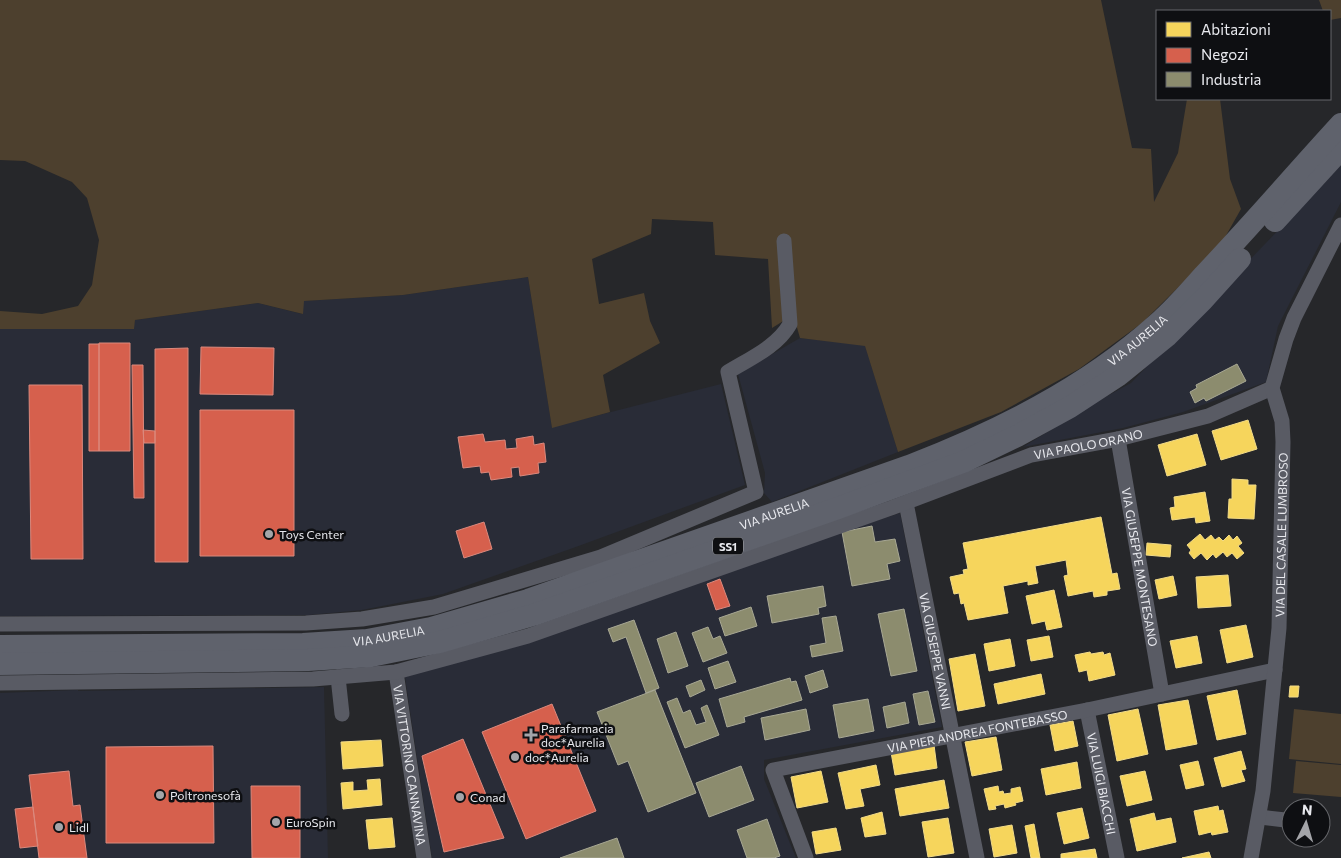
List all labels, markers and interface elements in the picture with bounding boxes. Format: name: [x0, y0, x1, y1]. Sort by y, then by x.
legend: [1156, 10, 1331, 100]
text: Abitazioni: [1201, 20, 1271, 38]
text: Negozi: [1201, 45, 1248, 63]
text: Industria: [1201, 70, 1261, 88]
street label: VIA AURELIA: [1105, 312, 1170, 368]
street label: VIA PAOLO ORANO: [1033, 426, 1144, 461]
street label: VIA DEL CASALE LUMBROSO: [1272, 452, 1290, 617]
street label: VIA GIUSEPPE MONTESANO: [1120, 487, 1161, 648]
street label: VIA AURELIA: [737, 495, 811, 532]
place label: Toys Center: [279, 527, 344, 541]
marker: Toys Center: [263, 528, 275, 540]
road number: SS1: [713, 538, 743, 554]
street label: VIA GIUSEPPE VANNI: [917, 591, 954, 711]
street label: VIA AURELIA: [352, 622, 425, 648]
street label: VIA VITTORINO CANNAVINA: [391, 684, 429, 846]
street label: VIA PIER ANDREA FONTEBASSO: [886, 707, 1069, 755]
place label: Parafarmacia doc*Aurelia: [541, 721, 614, 749]
marker: Parafarmacia doc*Aurelia: [525, 729, 537, 741]
street label: VIA LUIGI BIACCHI: [1085, 731, 1119, 836]
place label: doc*Aurelia: [525, 750, 589, 764]
marker: doc*Aurelia: [509, 751, 521, 763]
place label: Poltronesofà: [170, 788, 241, 802]
marker: Poltronesofà: [154, 789, 166, 801]
place label: Conad: [470, 790, 506, 804]
marker: Conad: [454, 791, 466, 803]
north arrow: [1281, 798, 1331, 848]
text: N: [1301, 801, 1313, 818]
place label: EuroSpin: [286, 815, 336, 829]
marker: EuroSpin: [270, 816, 282, 828]
place label: Lidl: [69, 820, 89, 834]
marker: Lidl: [53, 821, 65, 833]

